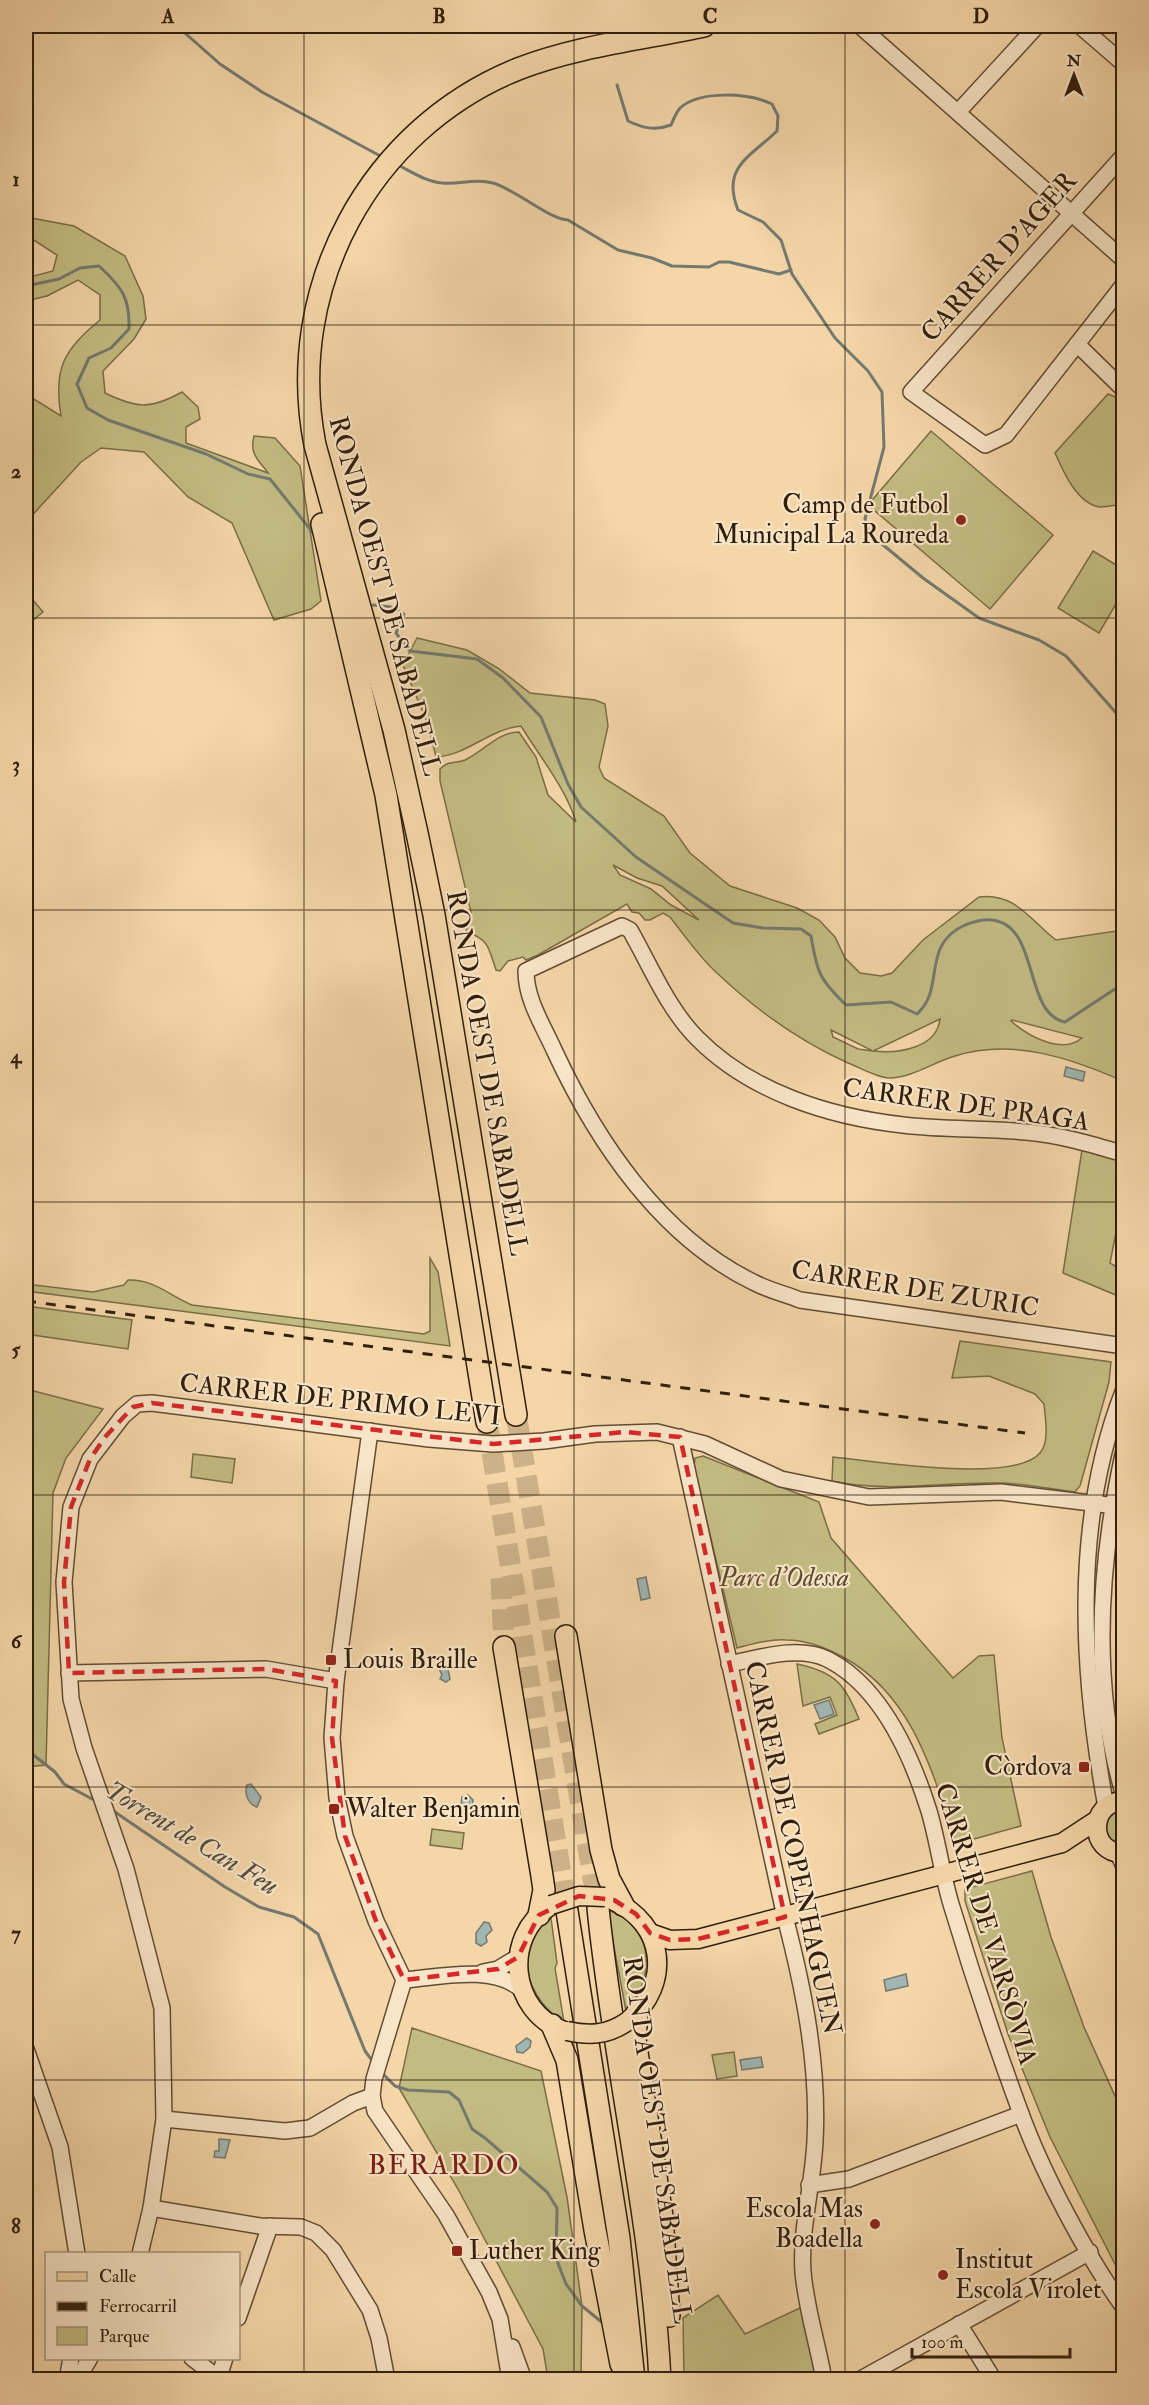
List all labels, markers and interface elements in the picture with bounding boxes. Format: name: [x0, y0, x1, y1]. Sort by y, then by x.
text: A: [161, 4, 175, 29]
text: B: [432, 4, 446, 29]
text: C: [703, 4, 717, 29]
text: D: [973, 4, 989, 29]
north arrow: [1044, 45, 1104, 105]
text: N: [1066, 51, 1082, 71]
street label: CARRER D'AGER: [914, 164, 1085, 349]
text: 1: [12, 167, 20, 192]
street label: RONDA OEST DE SABADELL: [322, 413, 448, 779]
text: 2: [11, 459, 21, 484]
place label: Camp de Futbol Municipal La Roureda: [714, 489, 949, 552]
marker: Camp de Futbol Municipal La Roureda: [954, 513, 968, 527]
text: 3: [12, 752, 20, 777]
street label: RONDA OEST DE SABADELL: [439, 888, 535, 1258]
text: 4: [10, 1044, 23, 1069]
street label: CARRER DE PRAGA: [840, 1072, 1092, 1138]
street label: CARRER DE ZURIC: [789, 1254, 1041, 1324]
text: 5: [12, 1337, 22, 1362]
street label: CARRER DE PRIMO LEVI: [178, 1367, 502, 1433]
park label: Parc d'Odessa: [718, 1562, 849, 1594]
text: 6: [11, 1629, 23, 1654]
place label: Louis Braille: [343, 1644, 478, 1676]
marker: Louis Braille: [324, 1653, 338, 1667]
street label: CARRER DE COPENHAGUEN: [738, 1658, 848, 2038]
place label: Còrdova: [984, 1751, 1072, 1783]
marker: Còrdova: [1077, 1760, 1091, 1774]
water label: Torrent de Can Feu: [100, 1774, 284, 1903]
street label: CARRER DE VARSÒVIA: [928, 1779, 1046, 2069]
place label: Walter Benjamin: [345, 1793, 520, 1825]
marker: Walter Benjamin: [327, 1802, 341, 1816]
text: 7: [11, 1921, 21, 1946]
street label: RONDA OEST DE SABADELL: [615, 1954, 699, 2326]
district label: BERARDO: [368, 2148, 520, 2183]
place label: Escola Mas Boadella: [745, 2193, 863, 2255]
text: 8: [11, 2214, 21, 2239]
marker: Escola Mas Boadella: [868, 2217, 882, 2231]
place label: Luther King: [469, 2235, 602, 2267]
marker: Luther King: [450, 2244, 464, 2258]
place label: Institut Escola Virolet: [955, 2244, 1101, 2306]
legend: [45, 2252, 240, 2360]
text: Calle: [99, 2265, 137, 2288]
marker: Institut Escola Virolet: [936, 2268, 950, 2282]
text: Ferrocarril: [99, 2295, 177, 2318]
scale bar: [912, 2321, 1070, 2359]
text: Parque: [99, 2325, 150, 2348]
text: 100 m: [921, 2331, 964, 2354]

